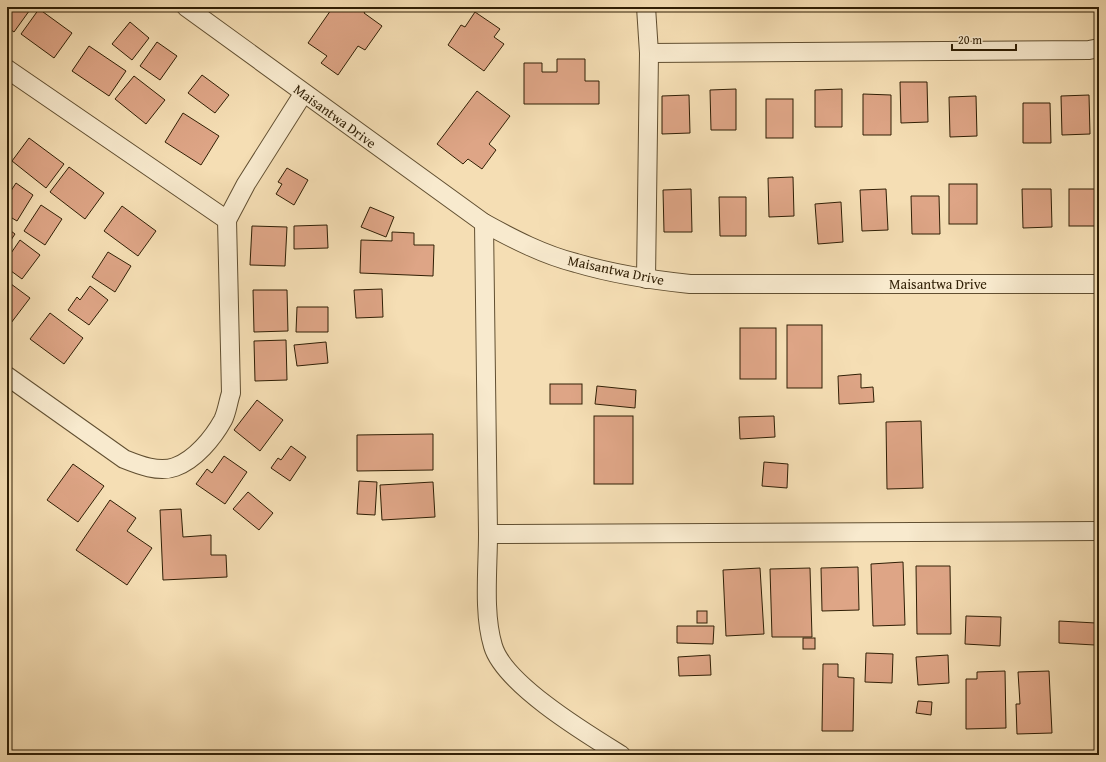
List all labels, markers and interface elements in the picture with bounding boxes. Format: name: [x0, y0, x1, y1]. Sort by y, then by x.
scale bar: [952, 26, 1016, 52]
text: 20 m: [958, 31, 982, 48]
street label: Maisantwa Drive: [290, 79, 381, 153]
street label: Maisantwa Drive: [566, 250, 666, 290]
street label: Maisantwa Drive: [889, 274, 987, 294]

